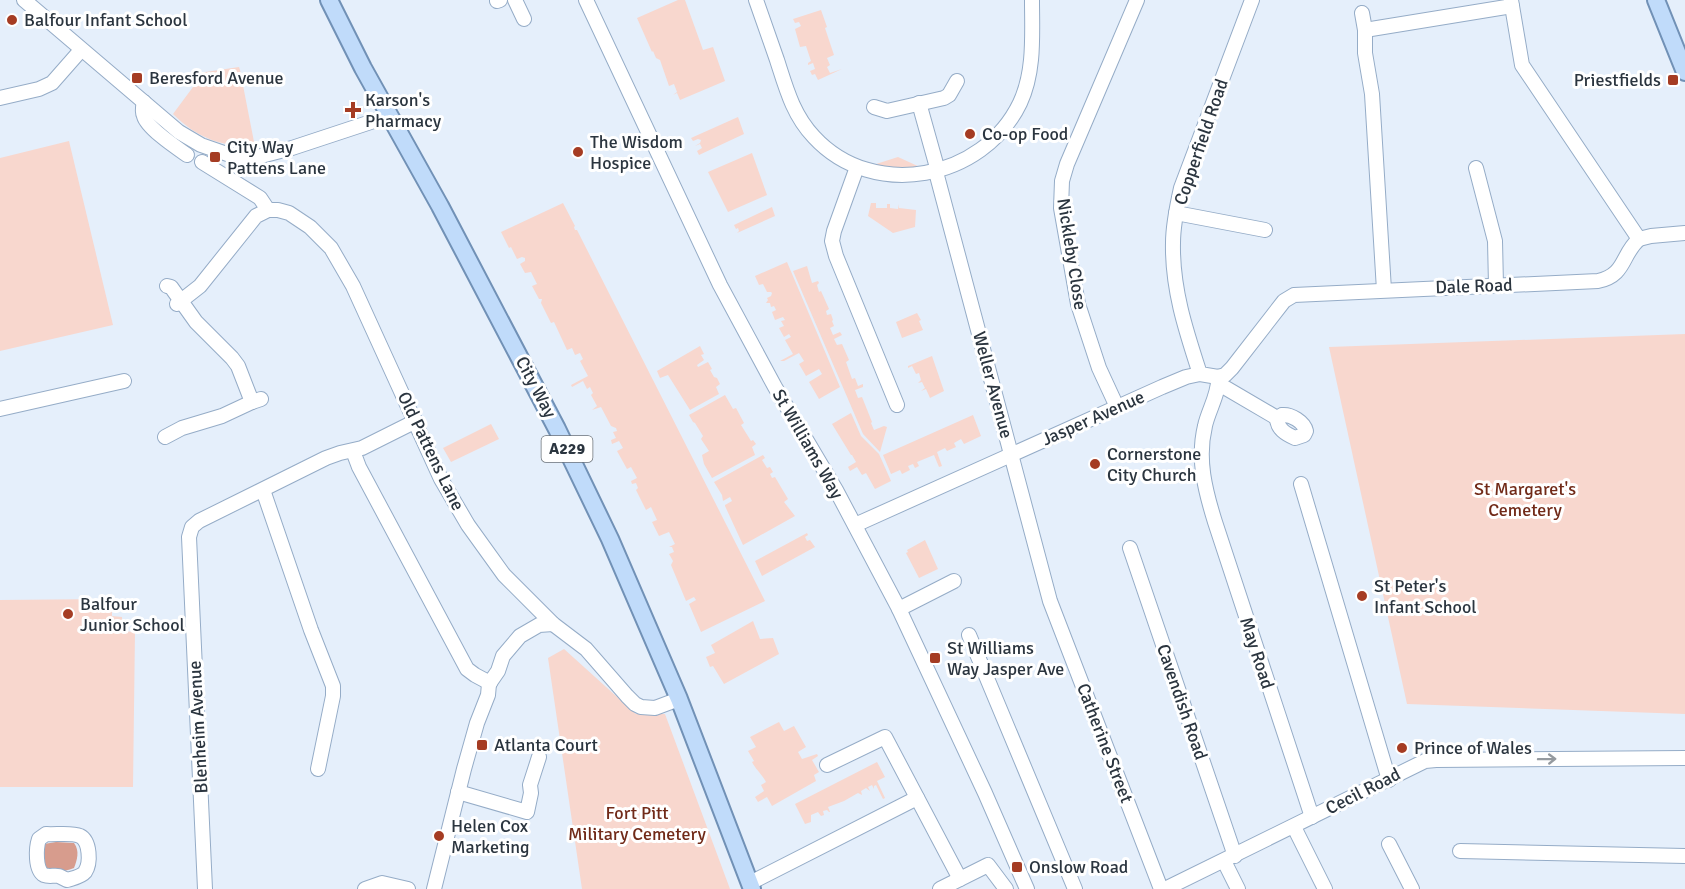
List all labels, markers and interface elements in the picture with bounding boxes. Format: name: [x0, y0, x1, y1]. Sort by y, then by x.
place label: Balfour Infant School: [24, 9, 187, 31]
marker: Balfour Infant School: [5, 13, 19, 27]
place label: Beresford Avenue: [149, 67, 284, 89]
place label: Priestfields: [1574, 69, 1661, 91]
marker: Beresford Avenue: [130, 71, 144, 85]
marker: Priestfields: [1666, 73, 1680, 87]
street label: Copperfield Road: [1169, 76, 1233, 208]
place label: Karson's Pharmacy: [365, 89, 442, 132]
marker: Karson's Pharmacy: [346, 103, 360, 117]
place label: Co-op Food: [982, 123, 1068, 145]
marker: Co-op Food: [963, 127, 977, 141]
place label: The Wisdom Hospice: [590, 131, 683, 174]
place label: City Way Pattens Lane: [227, 136, 326, 179]
marker: The Wisdom Hospice: [571, 145, 585, 159]
marker: City Way Pattens Lane: [208, 150, 222, 164]
street label: Nickleby Close: [1052, 197, 1092, 311]
street label: Dale Road: [1435, 274, 1513, 298]
street label: Weller Avenue: [968, 329, 1018, 441]
street label: City Way: [511, 353, 562, 422]
street label: St Williams Way: [768, 385, 849, 503]
street label: Jasper Avenue: [1038, 386, 1148, 450]
street label: Old Pattens Lane: [393, 388, 469, 514]
road number: A229: [542, 436, 592, 462]
place label: Cornerstone City Church: [1107, 443, 1201, 486]
marker: Cornerstone City Church: [1088, 457, 1102, 471]
park label: St Margaret's Cemetery: [1474, 478, 1576, 521]
place label: St Peter's Infant School: [1374, 575, 1477, 618]
marker: St Peter's Infant School: [1355, 589, 1369, 603]
place label: Balfour Junior School: [80, 593, 185, 636]
marker: Balfour Junior School: [61, 607, 75, 621]
street label: May Road: [1235, 614, 1279, 692]
place label: St Williams Way Jasper Ave: [947, 637, 1064, 680]
street label: Cavendish Road: [1152, 641, 1212, 763]
marker: St Williams Way Jasper Ave: [928, 651, 942, 665]
street label: Blenheim Avenue: [184, 660, 212, 794]
street label: Catherine Street: [1072, 680, 1138, 806]
place label: Atlanta Court: [494, 734, 598, 756]
place label: Prince of Wales: [1414, 737, 1532, 759]
marker: Atlanta Court: [475, 738, 489, 752]
marker: Prince of Wales: [1395, 741, 1409, 755]
one-way arrow: [1537, 753, 1557, 764]
street label: Cecil Road: [1322, 763, 1404, 819]
park label: Fort Pitt Military Cemetery: [568, 802, 707, 845]
place label: Helen Cox Marketing: [451, 815, 530, 858]
marker: Helen Cox Marketing: [432, 829, 446, 843]
place label: Onslow Road: [1029, 856, 1128, 878]
marker: Onslow Road: [1010, 860, 1024, 874]

